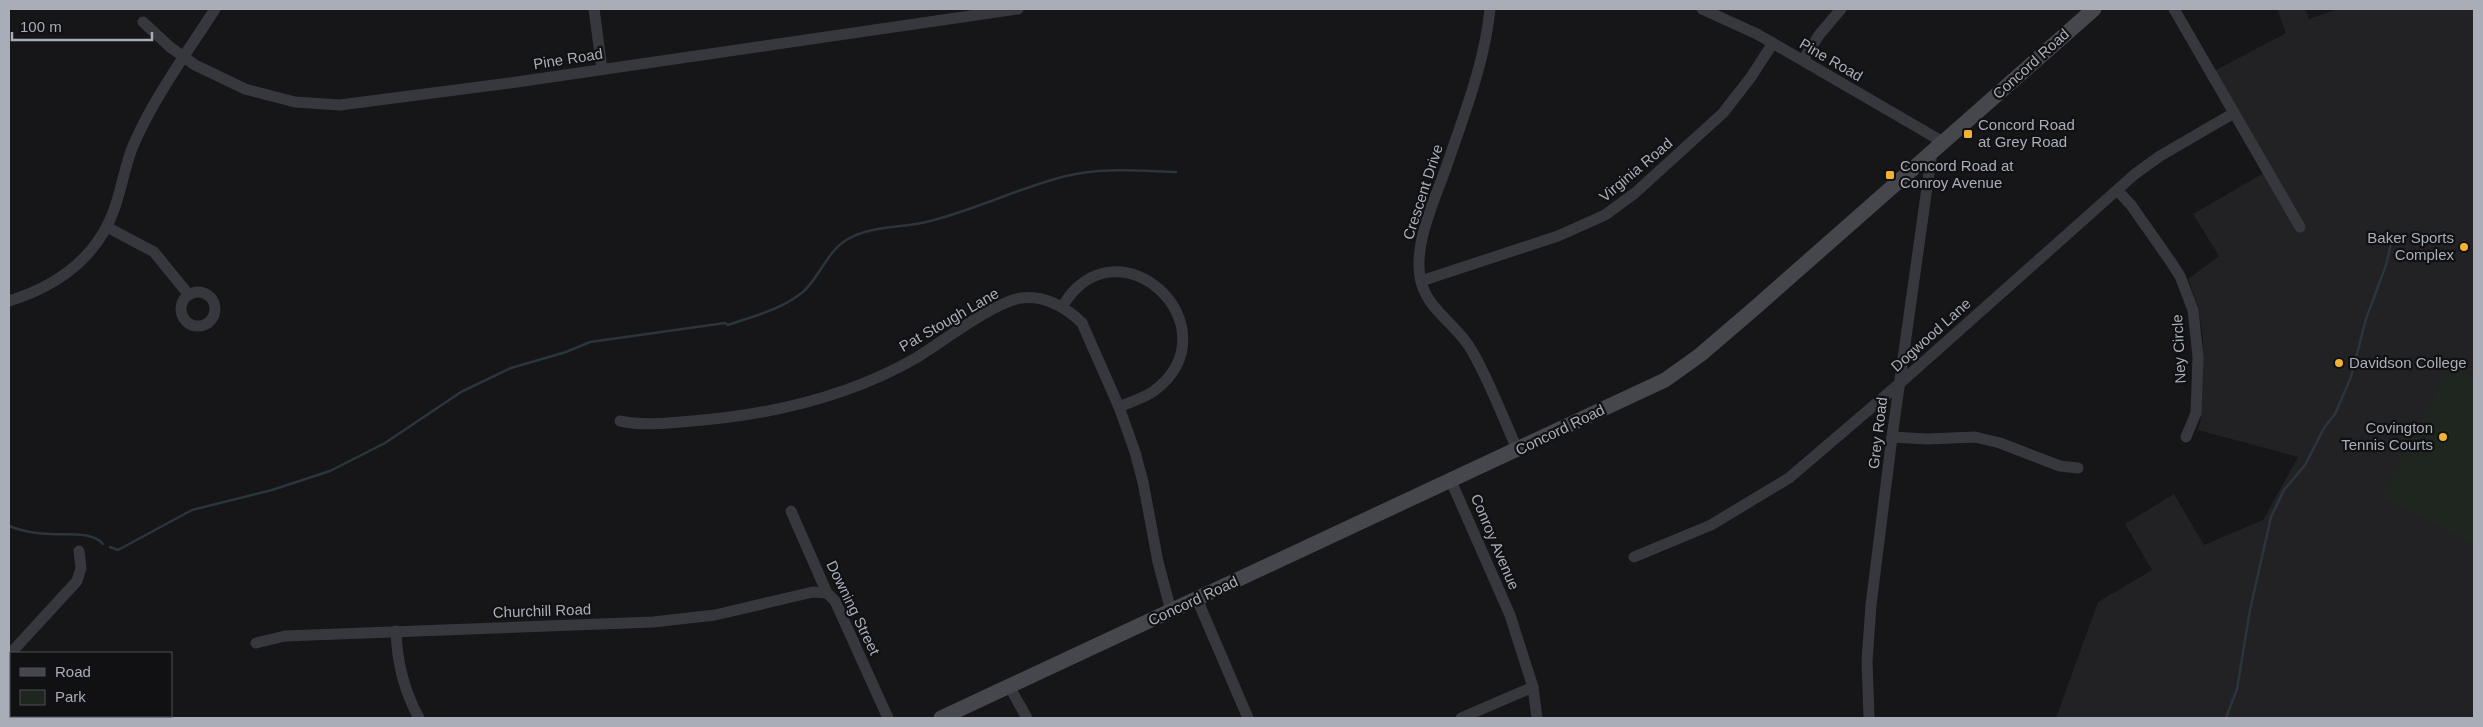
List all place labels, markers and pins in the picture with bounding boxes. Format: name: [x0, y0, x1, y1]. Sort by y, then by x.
place label: Concord Road at Grey Road: [1978, 116, 2075, 150]
marker: Concord Road at Grey Road: [1962, 128, 1974, 140]
place label: Concord Road at Conroy Avenue: [1900, 157, 2014, 191]
marker: Concord Road at Conroy Avenue: [1884, 169, 1896, 181]
place label: Baker Sports Complex: [2367, 229, 2454, 263]
marker: Baker Sports Complex: [2458, 241, 2470, 253]
place label: Davidson College: [2349, 354, 2467, 371]
marker: Davidson College: [2333, 357, 2345, 369]
place label: Covington Tennis Courts: [2341, 419, 2433, 453]
marker: Covington Tennis Courts: [2437, 431, 2449, 443]

